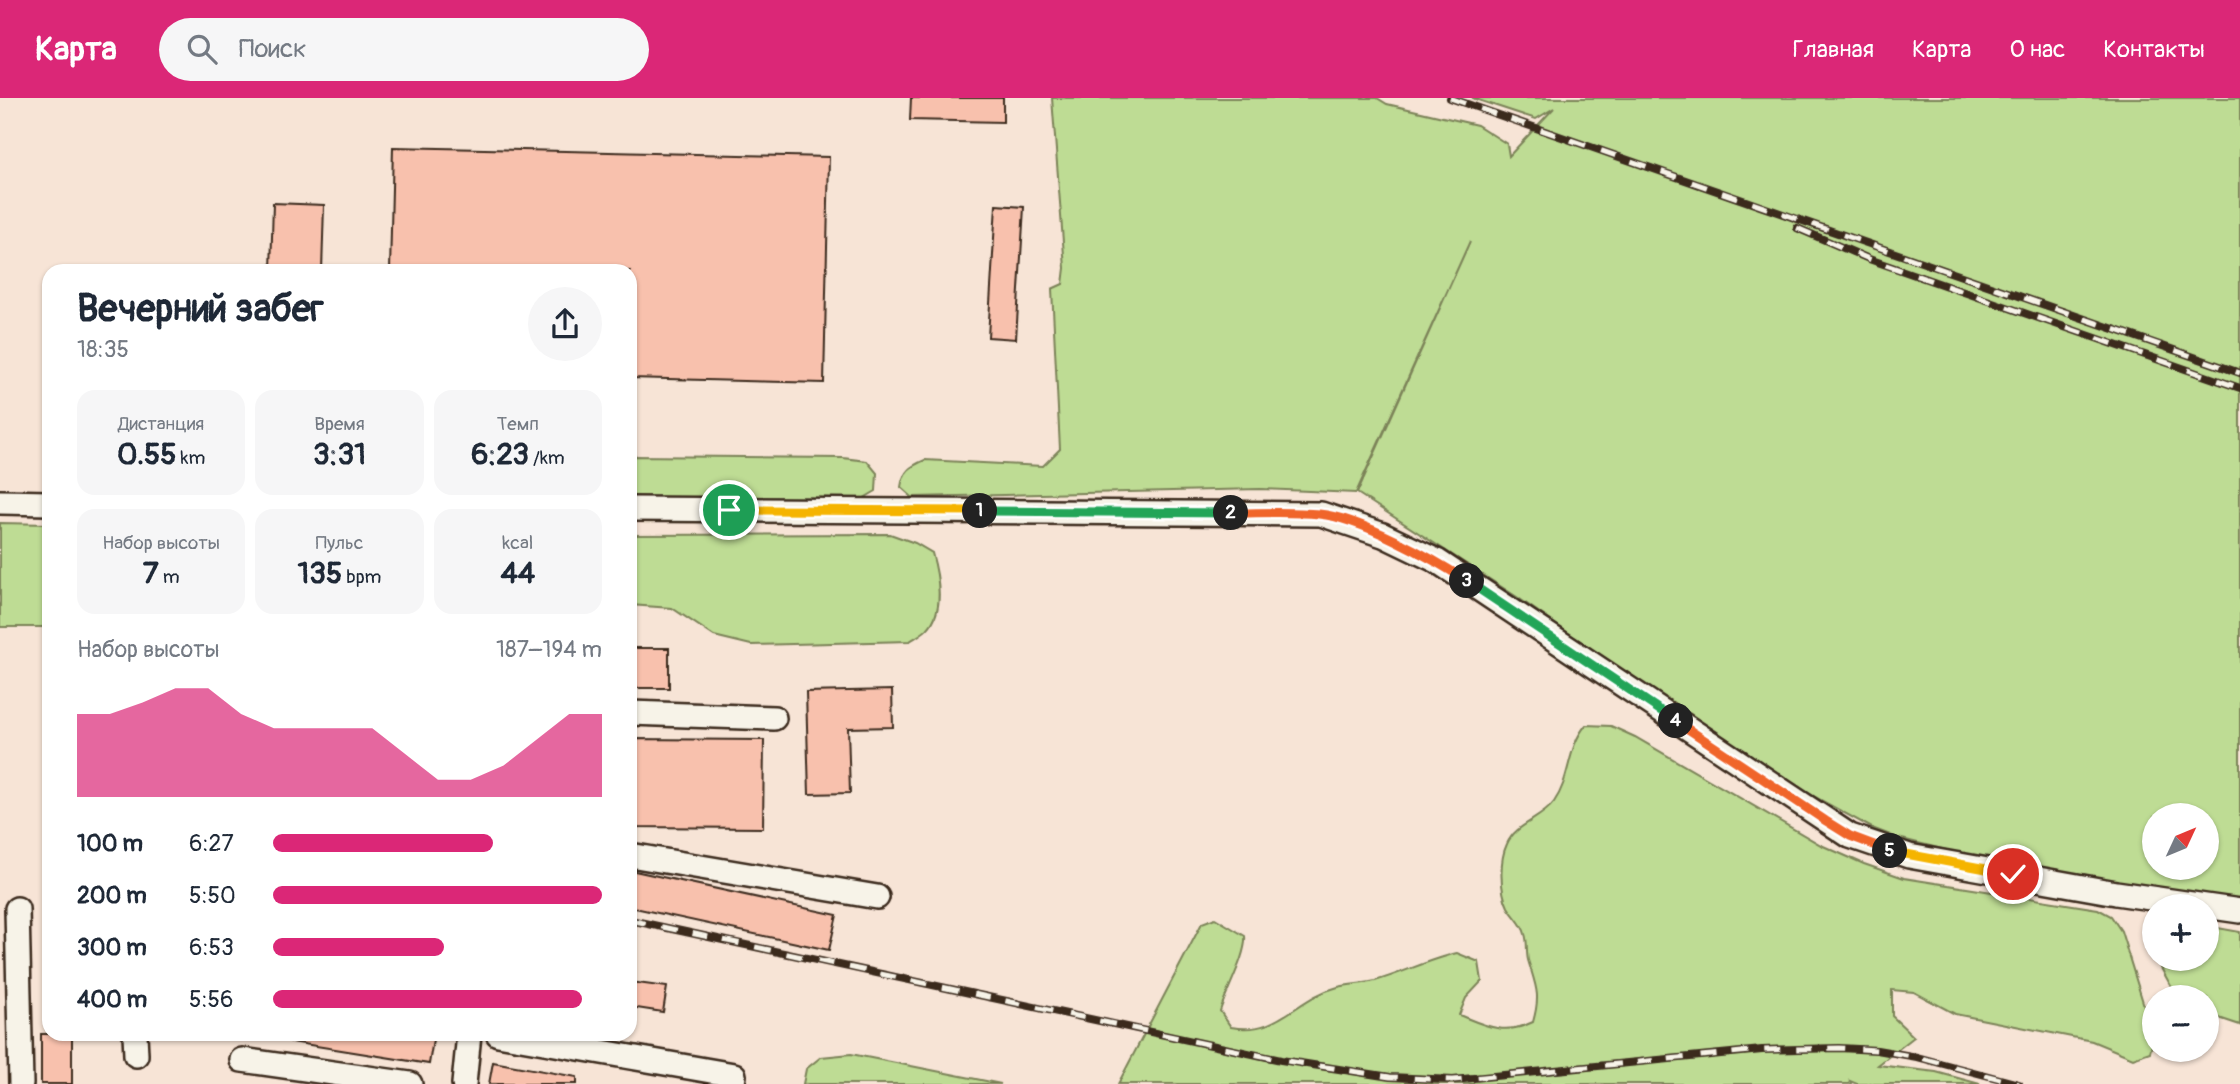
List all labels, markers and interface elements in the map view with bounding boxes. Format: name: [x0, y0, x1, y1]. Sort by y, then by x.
search box: [159, 18, 649, 81]
text: Карта: [35, 29, 117, 70]
icon: search: [183, 30, 221, 68]
text: Поиск: [239, 33, 307, 65]
text: Главная: [1793, 35, 1874, 64]
text: Карта: [1912, 35, 1972, 64]
text: О нас: [2010, 35, 2065, 64]
text: Контакты: [2103, 35, 2205, 64]
text: Вечерний забег: [77, 285, 324, 333]
button: share: [528, 287, 602, 361]
text: 18:35: [77, 335, 129, 364]
text: Дистанция: [118, 412, 204, 436]
text: Время: [314, 412, 365, 436]
text: Темп: [497, 412, 539, 436]
text: 0.55: [117, 436, 177, 473]
text: 3:31: [313, 436, 366, 473]
text: 6:23: [471, 436, 529, 473]
text: km: [177, 446, 205, 470]
text: /km: [529, 446, 565, 470]
pin: [699, 480, 759, 540]
icon: arrive: [710, 491, 748, 529]
pin: 1: [962, 494, 998, 528]
pin: 2: [1214, 496, 1248, 530]
text: 1: [976, 498, 983, 522]
text: 2: [1225, 500, 1236, 524]
text: Набор высоты: [102, 531, 220, 555]
text: Пульс: [316, 531, 363, 555]
text: kcal: [502, 531, 533, 555]
text: 7: [143, 555, 159, 592]
text: 135: [297, 555, 342, 592]
text: 44: [500, 555, 535, 592]
pin: 3: [1450, 564, 1484, 598]
text: m: [159, 565, 180, 589]
text: bpm: [342, 565, 382, 589]
text: 3: [1461, 568, 1472, 592]
text: Набор высоты: [77, 635, 219, 664]
text: 187–194 m: [496, 635, 602, 664]
pin: 4: [1658, 704, 1694, 738]
text: 4: [1670, 708, 1681, 732]
north arrow: [2142, 803, 2219, 880]
map controls: [2142, 803, 2219, 1062]
text: 100 m: [77, 829, 143, 858]
text: 6:27: [189, 829, 234, 858]
pin: 5: [1872, 834, 1908, 868]
text: 5: [1884, 838, 1895, 862]
pin: [1983, 844, 2043, 904]
icon: check: [1994, 855, 2032, 893]
text: 200 m: [77, 881, 147, 910]
text: 5:50: [189, 881, 236, 910]
button: +: [2142, 894, 2219, 971]
text: 300 m: [77, 933, 147, 962]
text: 6:53: [189, 933, 234, 962]
text: 400 m: [77, 985, 147, 1014]
text: 5:56: [189, 985, 233, 1014]
button: −: [2142, 985, 2219, 1062]

